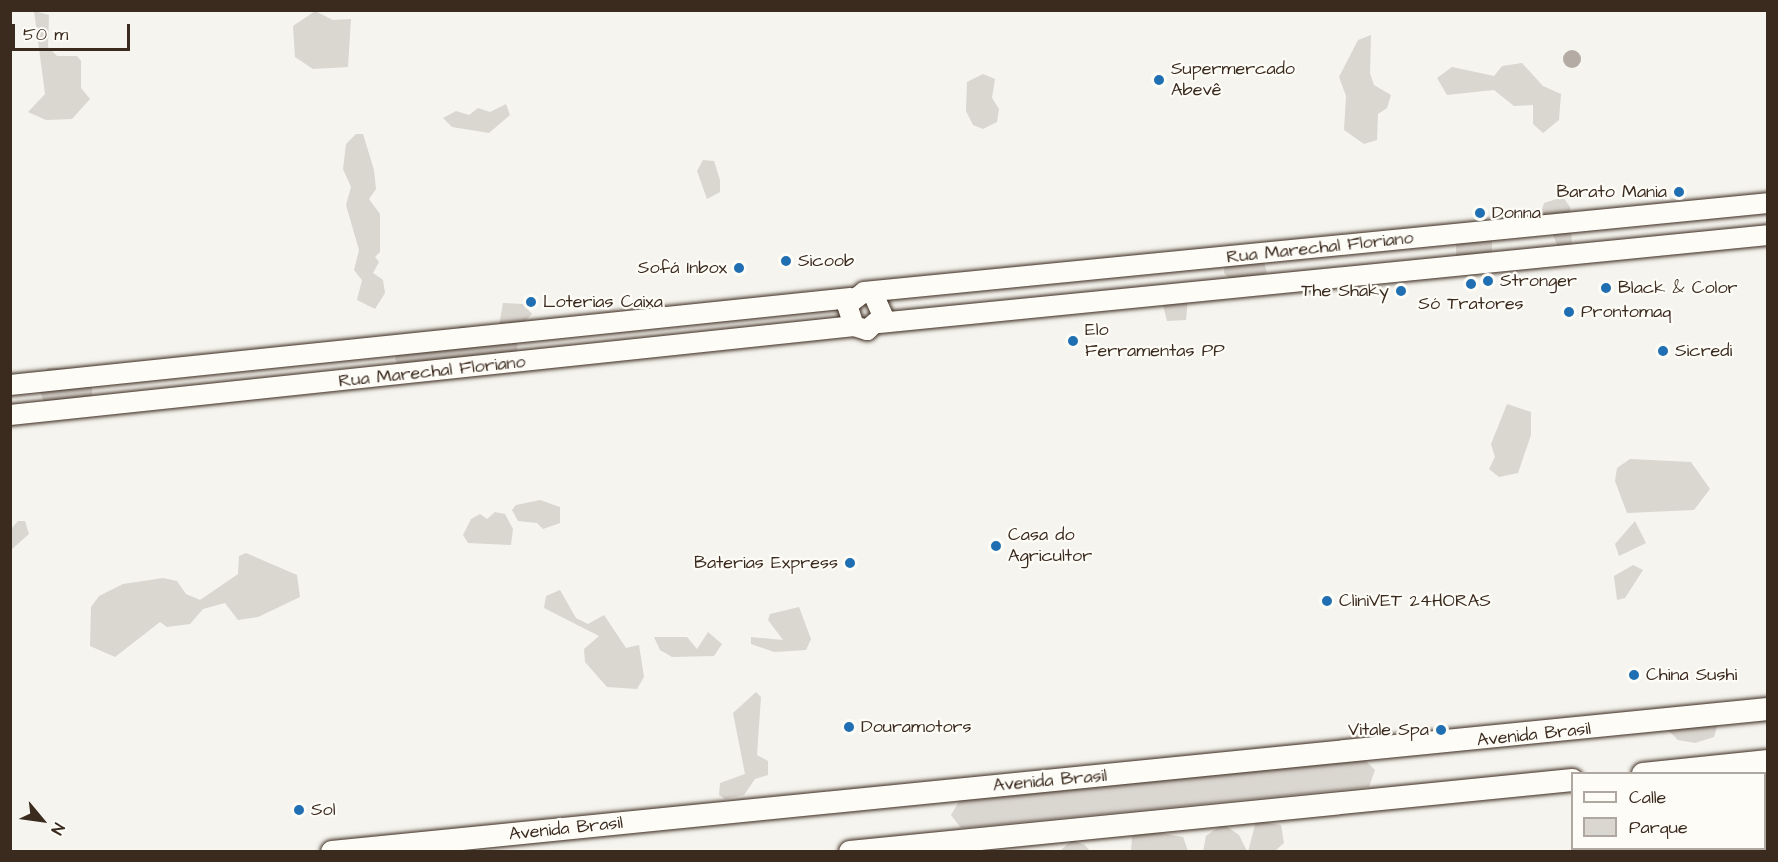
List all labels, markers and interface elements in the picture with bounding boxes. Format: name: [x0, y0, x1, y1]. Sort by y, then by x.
scale bar: [15, 12, 134, 50]
text: 50 m: [23, 22, 68, 47]
place label: Supermercado Abevê: [1171, 59, 1295, 101]
marker: Supermercado Abevê: [1152, 73, 1166, 87]
place label: Barato Mania: [1556, 181, 1667, 203]
marker: Barato Mania: [1672, 185, 1686, 199]
place label: Donna: [1492, 202, 1541, 224]
marker: Donna: [1473, 206, 1487, 220]
street label: Rua Marechal Floriano: [1225, 227, 1415, 269]
place label: Sicoob: [798, 250, 854, 272]
marker: Sicoob: [779, 254, 793, 268]
place label: Sofá Inbox: [638, 257, 727, 279]
marker: Sofá Inbox: [732, 261, 746, 275]
place label: Stronger: [1500, 270, 1577, 292]
marker: Stronger: [1481, 274, 1495, 288]
marker: Só Tratores: [1464, 277, 1478, 291]
place label: Black & Color: [1618, 277, 1737, 299]
place label: The Shaky: [1301, 280, 1389, 302]
marker: Black & Color: [1599, 281, 1613, 295]
marker: The Shaky: [1394, 284, 1408, 298]
place label: Loterias Caixa: [543, 291, 663, 313]
place label: Só Tratores: [1418, 293, 1524, 315]
marker: Loterias Caixa: [524, 295, 538, 309]
place label: Prontomaq: [1581, 301, 1671, 323]
marker: Prontomaq: [1562, 305, 1576, 319]
place label: Elo Ferramentas PP: [1085, 320, 1225, 362]
marker: Elo Ferramentas PP: [1066, 334, 1080, 348]
place label: Sicredi: [1675, 340, 1732, 362]
marker: Sicredi: [1656, 344, 1670, 358]
street label: Rua Marechal Floriano: [337, 351, 527, 393]
place label: Casa do Agricultor: [1008, 525, 1092, 568]
marker: Casa do Agricultor: [989, 539, 1003, 553]
place label: Baterias Express: [694, 552, 838, 574]
marker: Baterias Express: [843, 556, 857, 570]
place label: CliniVET 24HORAS: [1339, 590, 1491, 612]
marker: CliniVET 24HORAS: [1320, 594, 1334, 608]
place label: China Sushi: [1646, 664, 1737, 686]
marker: China Sushi: [1627, 668, 1641, 682]
place label: Douramotors: [861, 716, 972, 738]
street label: Avenida Brasil: [1476, 718, 1592, 752]
place label: Vitale Spa: [1348, 719, 1429, 741]
marker: Douramotors: [842, 720, 856, 734]
marker: Vitale Spa: [1434, 723, 1448, 737]
street label: Avenida Brasil: [992, 765, 1108, 797]
legend: [1571, 772, 1766, 850]
text: Calle: [1629, 785, 1666, 810]
north arrow: [12, 790, 72, 850]
place label: Sol: [311, 799, 336, 821]
marker: Sol: [292, 803, 306, 817]
street label: Avenida Brasil: [508, 812, 624, 846]
text: Parque: [1629, 815, 1688, 840]
text: N: [46, 819, 70, 838]

